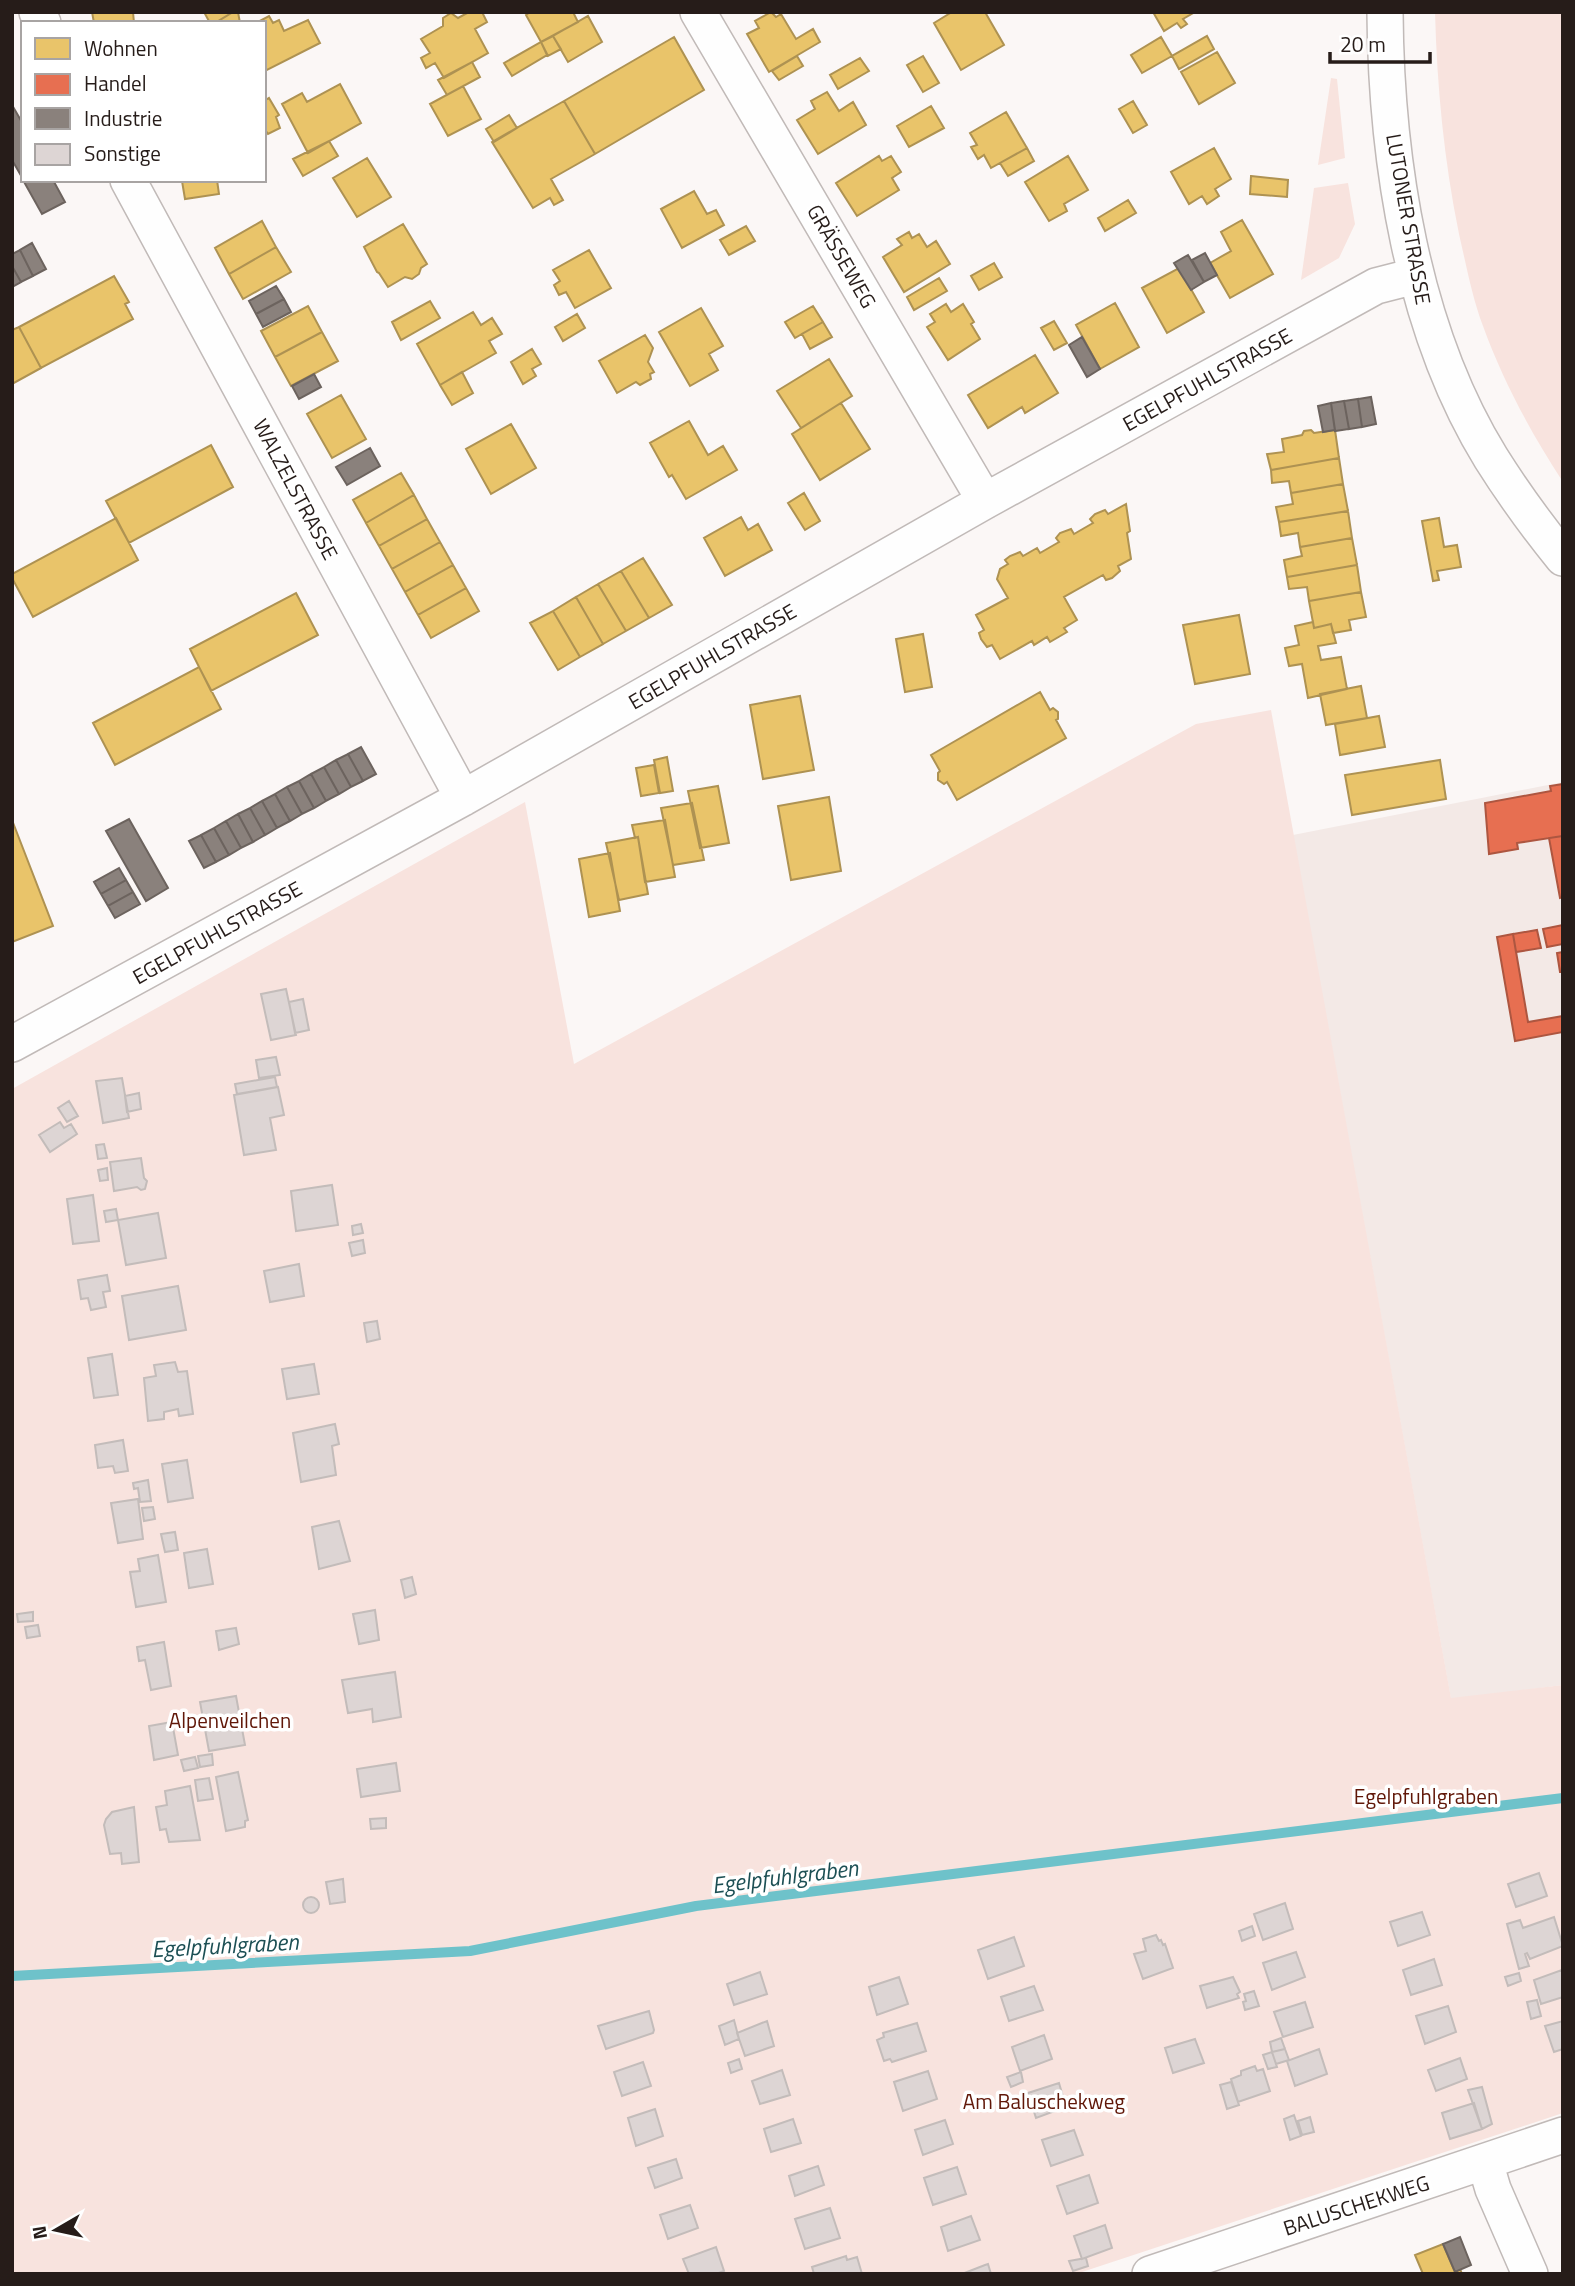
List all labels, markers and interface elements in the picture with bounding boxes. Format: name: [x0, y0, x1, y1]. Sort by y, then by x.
legend: [21, 21, 266, 182]
scale bar: [1330, 21, 1430, 65]
text: 20 m: [1340, 28, 1386, 60]
text: Wohnen: [84, 32, 158, 64]
text: Handel: [84, 67, 147, 99]
text: Industrie: [84, 102, 162, 134]
street label: LUTONER STRASSE: [1378, 131, 1440, 307]
text: Sonstige: [84, 137, 161, 169]
street label: GRÄSSEWEG: [799, 198, 885, 314]
street label: EGELPFUHLSTRASSE: [1116, 319, 1298, 439]
street label: WALZELSTRASSE: [245, 413, 347, 565]
street label: EGELPFUHLSTRASSE: [622, 595, 802, 717]
street label: EGELPFUHLSTRASSE: [126, 872, 308, 992]
park label: Alpenveilchen: [169, 1704, 291, 1736]
park label: Egelpfuhlgraben: [1354, 1780, 1498, 1812]
water label: Egelpfuhlgraben: [710, 1850, 861, 1902]
water label: Egelpfuhlgraben: [151, 1924, 300, 1966]
park label: Am Baluschekweg: [963, 2085, 1125, 2117]
street label: BALUSCHEKWEG: [1279, 2166, 1433, 2244]
north arrow: [21, 2195, 91, 2265]
text: N: [23, 2224, 54, 2242]

